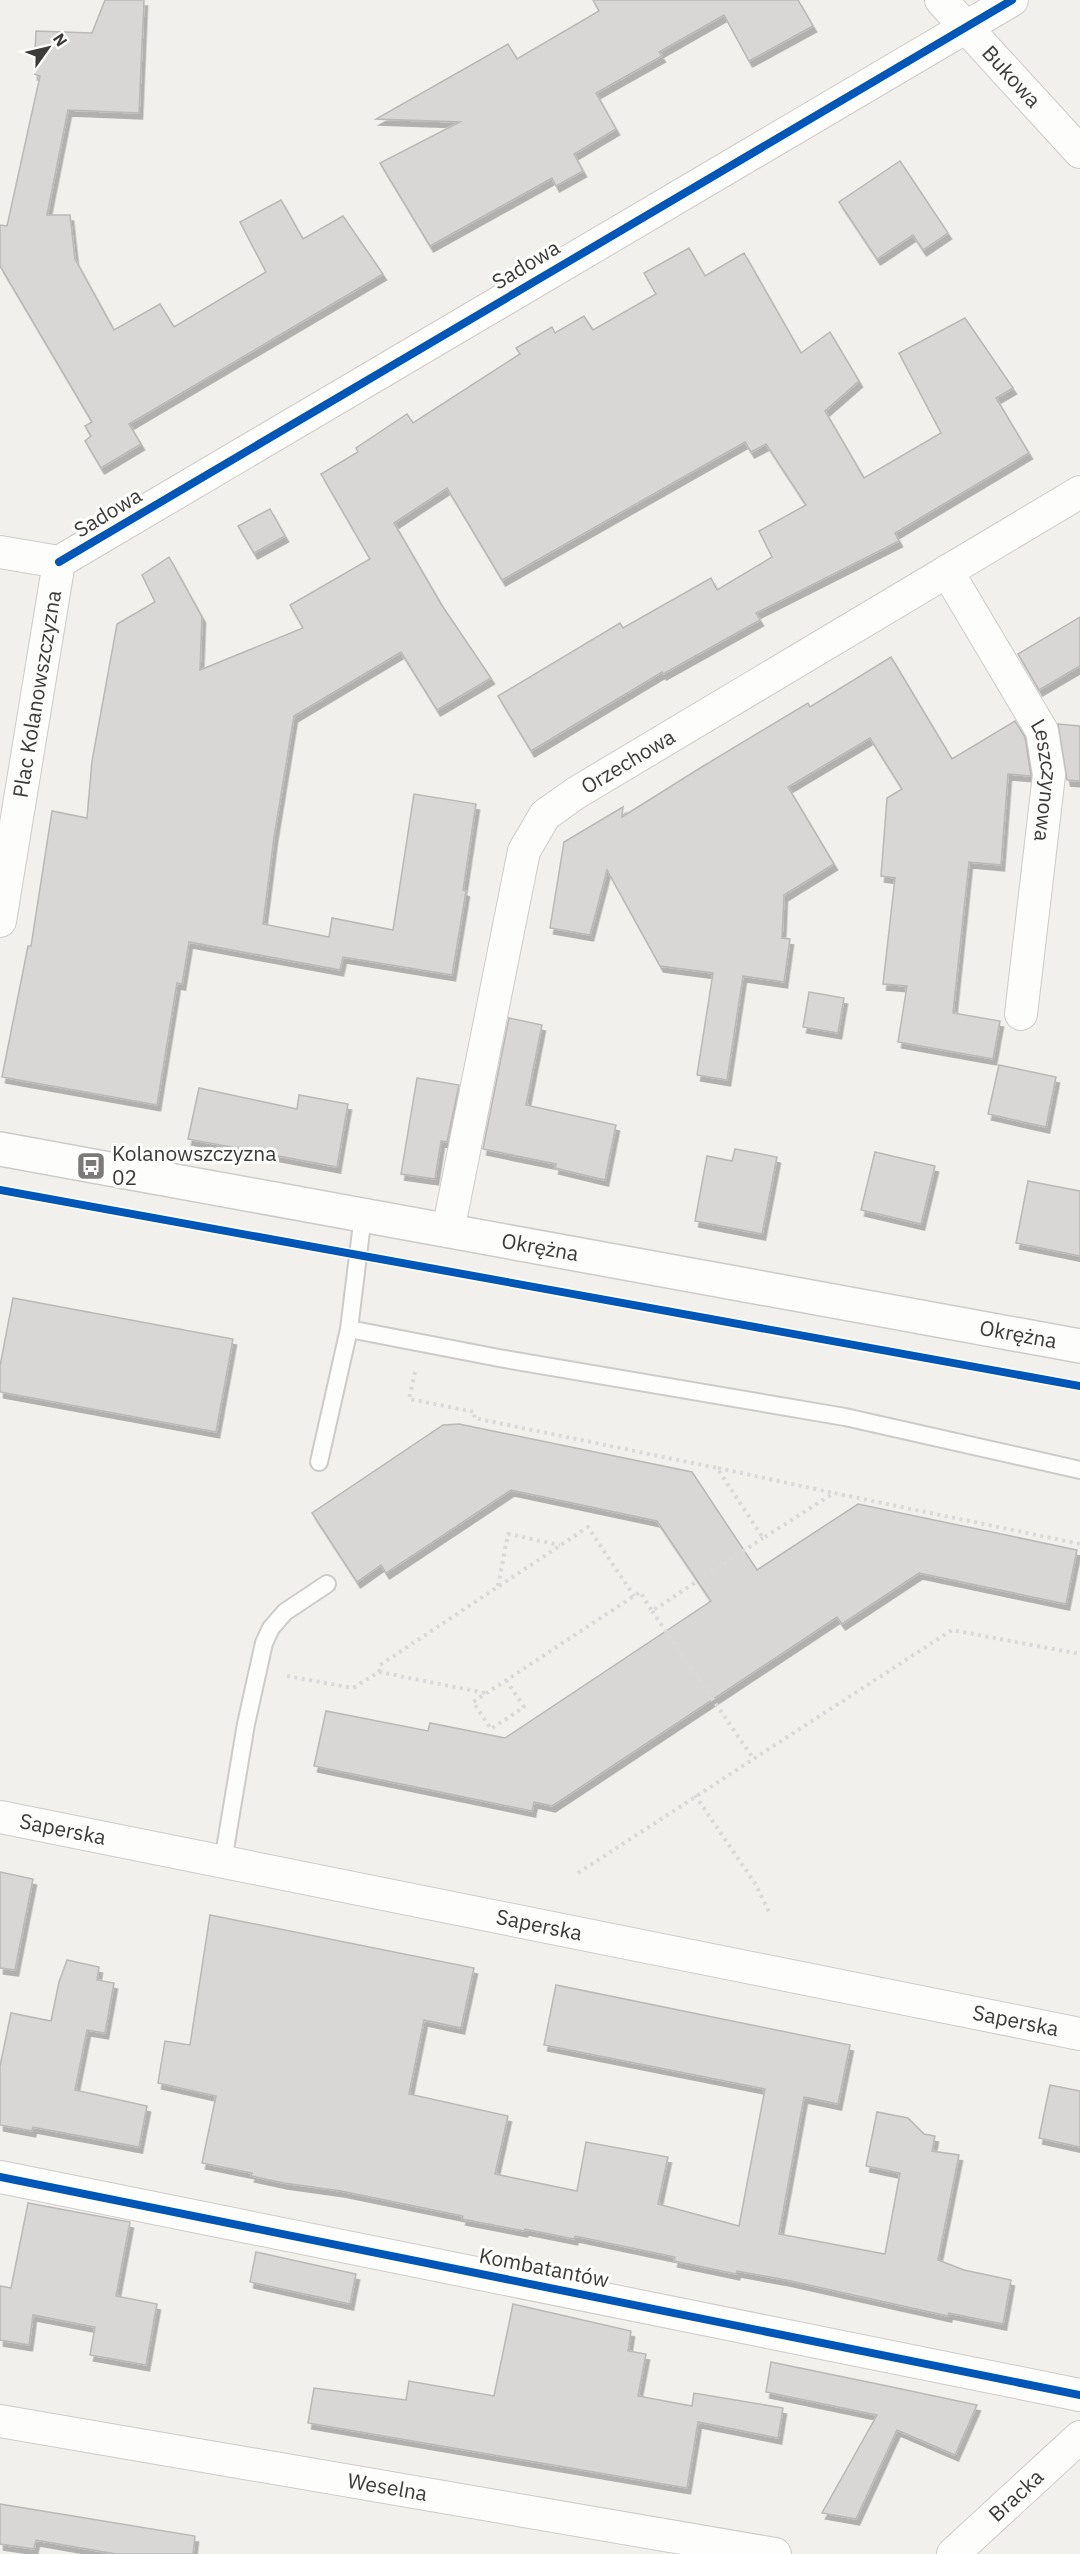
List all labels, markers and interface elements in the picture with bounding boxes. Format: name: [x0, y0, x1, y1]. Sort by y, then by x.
north arrow: [18, 18, 78, 78]
text: N: [49, 29, 72, 50]
street label: Bukowa: [976, 39, 1048, 113]
street label: Sadowa: [486, 233, 565, 295]
street label: Sadowa: [68, 481, 147, 543]
street label: Plac Kolanowszczyzna: [5, 588, 67, 800]
street label: Leszczynowa: [1025, 713, 1064, 843]
street label: Orzechowa: [575, 722, 680, 800]
place label: Kolanowszczyzna 02: [112, 1139, 276, 1191]
bus stop icon: Kolanowszczyzna 02: [75, 1150, 107, 1182]
street label: Okrężna: [499, 1226, 581, 1267]
street label: Okrężna: [978, 1313, 1059, 1355]
street label: Saperska: [17, 1806, 108, 1851]
street label: Saperska: [494, 1902, 585, 1947]
street label: Saperska: [970, 1998, 1061, 2042]
street label: Kombatantów: [477, 2241, 612, 2293]
street label: Bracka: [982, 2463, 1049, 2527]
street label: Weselna: [345, 2466, 430, 2507]

